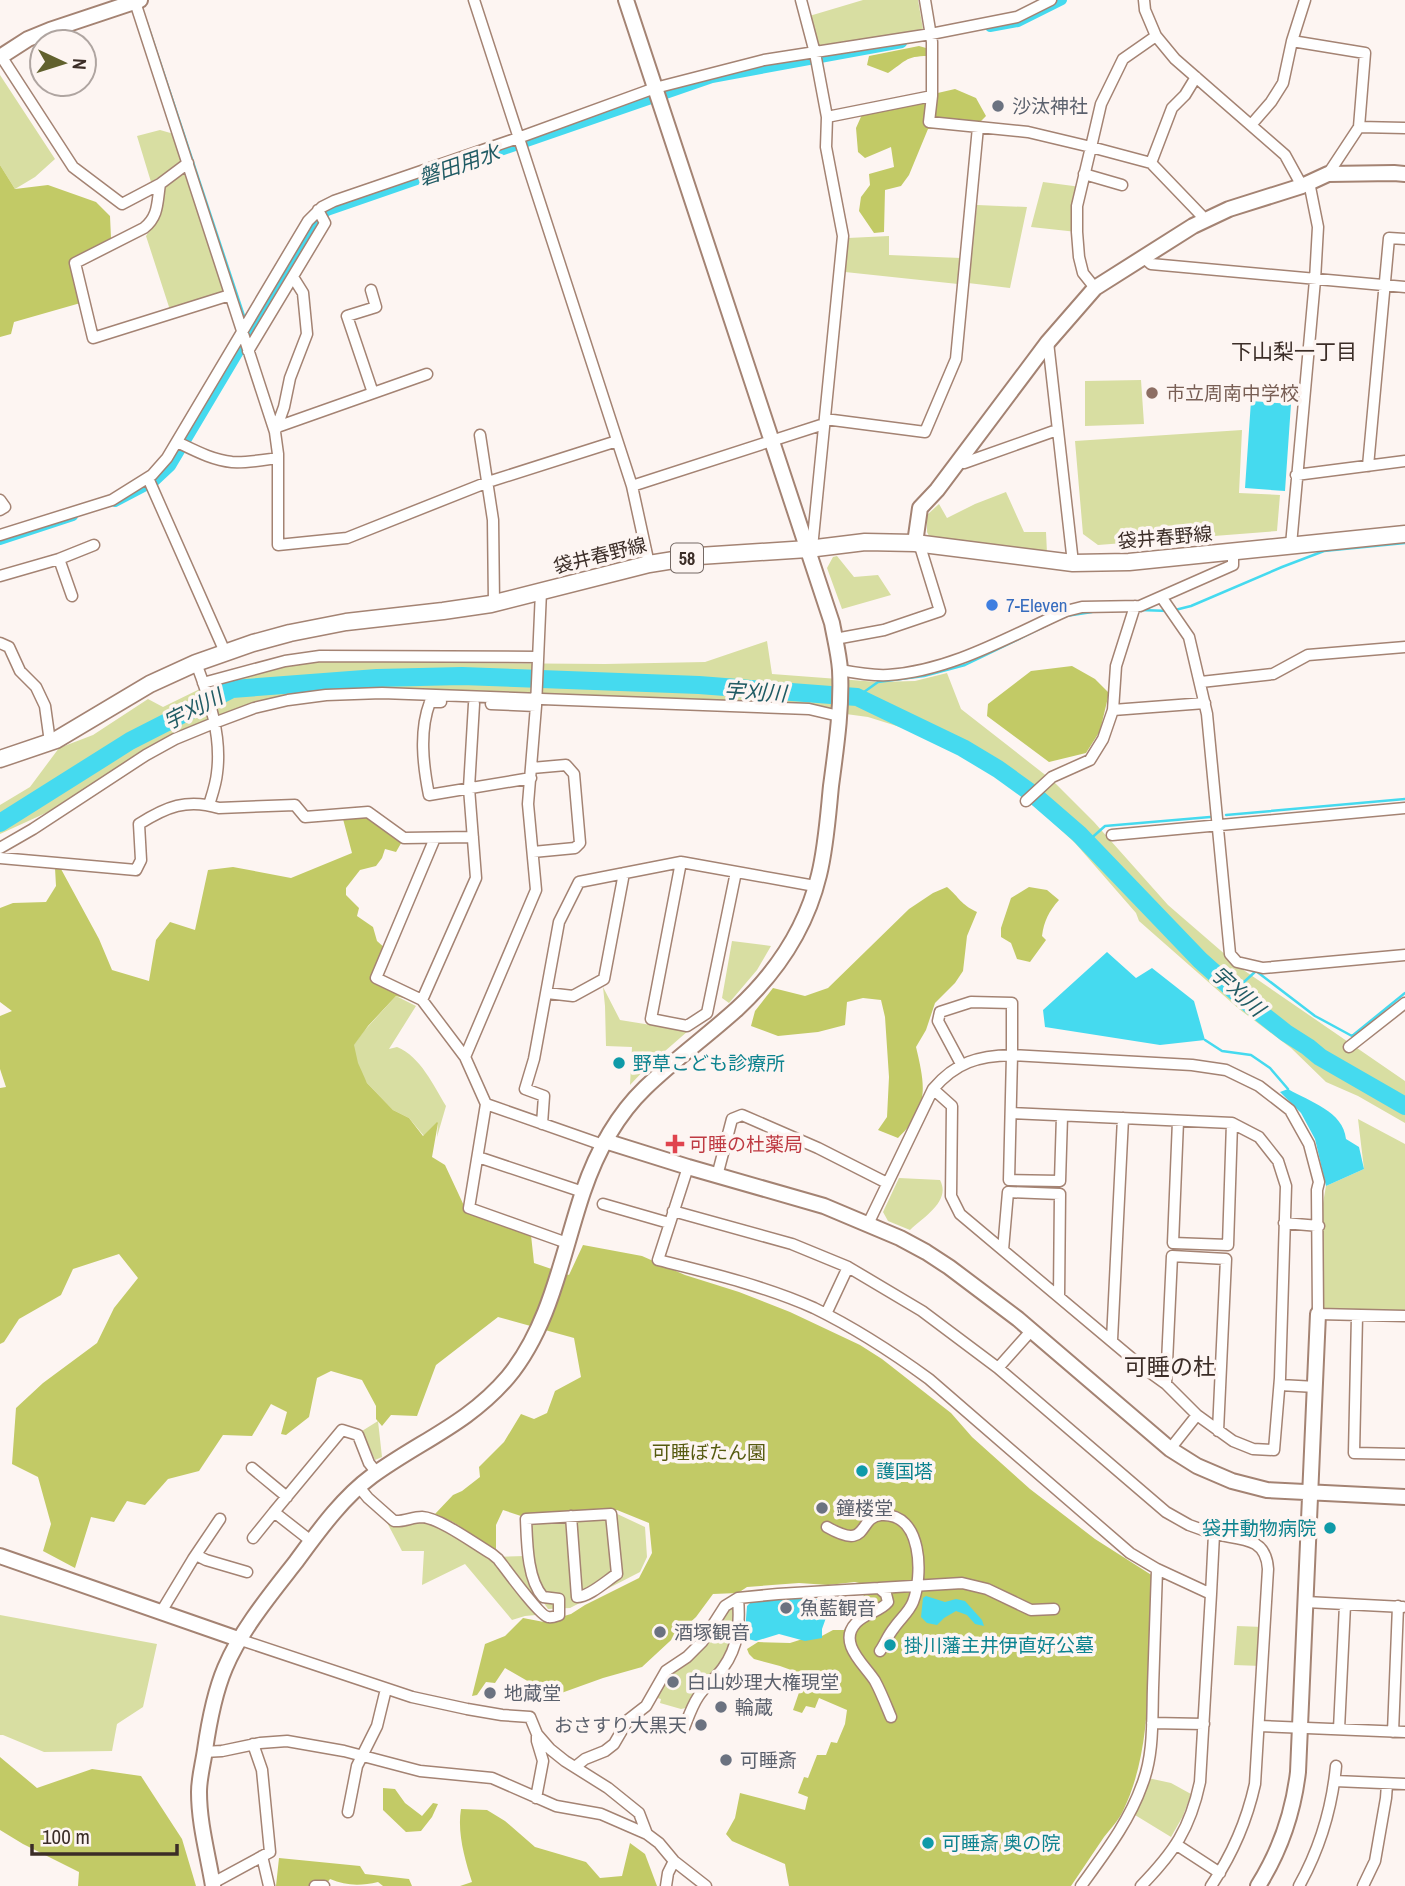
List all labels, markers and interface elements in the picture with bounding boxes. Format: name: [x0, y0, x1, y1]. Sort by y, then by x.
north arrow: [28, 28, 98, 98]
text: N: [67, 58, 93, 71]
place label: 沙汰神社: [1012, 93, 1088, 119]
marker: 沙汰神社: [990, 98, 1006, 114]
water label: 磐田用水: [415, 137, 505, 192]
district label: 下山梨一丁目: [1231, 337, 1357, 366]
place label: 市立周南中学校: [1166, 380, 1299, 406]
marker: 市立周南中学校: [1144, 385, 1160, 401]
street label: 袋井春野線: [1117, 520, 1213, 554]
street label: 袋井春野線: [551, 531, 649, 579]
road number: 58: [671, 544, 703, 572]
place label: 7-Eleven: [1006, 592, 1067, 618]
marker: 7-Eleven: [984, 597, 1000, 613]
water label: 宇刈川: [723, 676, 789, 708]
water label: 宇刈川: [158, 681, 229, 736]
water label: 宇刈川: [1205, 959, 1273, 1024]
place label: 野草こども診療所: [633, 1050, 785, 1076]
marker: 野草こども診療所: [611, 1055, 627, 1071]
place label: 可睡の杜薬局: [689, 1131, 803, 1157]
marker: 可睡の杜薬局: [667, 1136, 683, 1152]
district label: 可睡の杜: [1124, 1351, 1216, 1382]
park label: 可睡ぼたん園: [652, 1439, 766, 1465]
place label: 護国塔: [876, 1458, 933, 1484]
marker: 護国塔: [854, 1463, 870, 1479]
place label: 鐘楼堂: [836, 1495, 893, 1521]
marker: 鐘楼堂: [814, 1500, 830, 1516]
place label: 袋井動物病院: [1202, 1515, 1316, 1541]
marker: 袋井動物病院: [1322, 1520, 1338, 1536]
place label: 魚藍観音: [800, 1595, 876, 1621]
marker: 魚藍観音: [778, 1600, 794, 1616]
place label: 酒塚観音: [674, 1619, 750, 1645]
marker: 酒塚観音: [652, 1624, 668, 1640]
place label: 掛川藩主井伊直好公墓: [904, 1632, 1094, 1658]
marker: 掛川藩主井伊直好公墓: [882, 1637, 898, 1653]
place label: 白山妙理大権現堂: [687, 1669, 839, 1695]
marker: 白山妙理大権現堂: [665, 1674, 681, 1690]
place label: 地蔵堂: [504, 1680, 561, 1706]
marker: 地蔵堂: [482, 1685, 498, 1701]
place label: 輪蔵: [735, 1694, 773, 1720]
marker: 輪蔵: [713, 1699, 729, 1715]
place label: おさすり大黒天: [554, 1712, 687, 1738]
marker: おさすり大黒天: [693, 1717, 709, 1733]
place label: 可睡斎: [740, 1747, 797, 1773]
marker: 可睡斎: [718, 1752, 734, 1768]
scale bar: [32, 1812, 177, 1856]
text: 100 m: [42, 1822, 90, 1851]
place label: 可睡斎 奥の院: [942, 1830, 1060, 1856]
marker: 可睡斎 奥の院: [920, 1835, 936, 1851]

